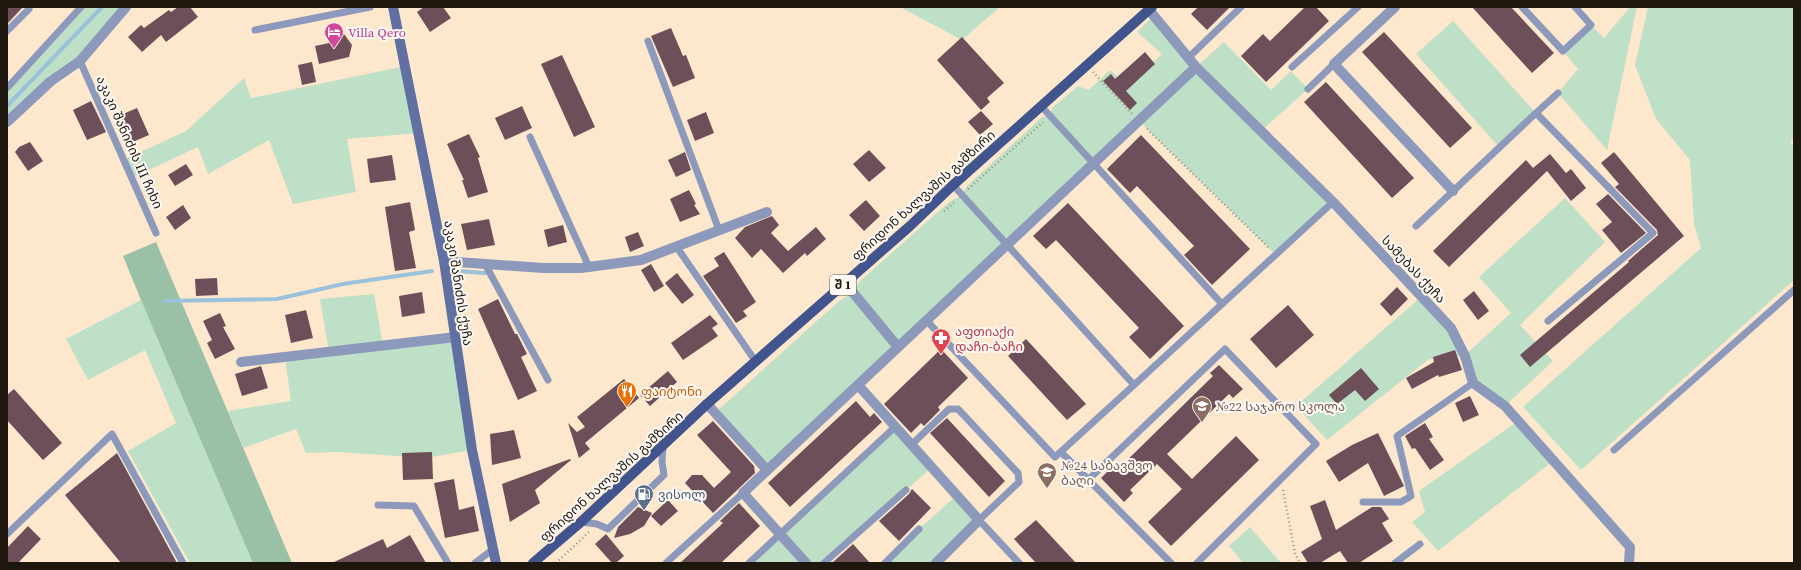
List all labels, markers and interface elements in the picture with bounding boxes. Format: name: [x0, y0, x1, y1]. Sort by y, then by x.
hotel icon: Villa Qero: [323, 21, 345, 49]
place label: Villa Qero: [348, 24, 406, 41]
street label: აკაკი შანიძის III ჩიხი: [92, 73, 167, 211]
street label: ფრიდონ ხალვაშის გამზირი: [848, 126, 999, 264]
street label: აკაკი შანიძის ქუჩა: [440, 219, 477, 347]
street label: სამებას ქუჩა: [1378, 232, 1449, 307]
road number: შ 1: [830, 275, 856, 295]
place label: აფთიაქი დაჩი-ბაჩი: [955, 323, 1023, 355]
pharmacy icon: აფთიაქი დაჩი-ბაჩი: [930, 327, 952, 355]
restaurant icon: ფაიტონი: [616, 380, 638, 408]
place label: ფაიტონი: [641, 383, 702, 400]
school or university icon: №22 საჯარო სკოლა: [1191, 395, 1213, 423]
place label: №22 საჯარო სკოლა: [1216, 398, 1345, 415]
street label: ფრიდონ ხალვაშის გამზირი: [536, 407, 687, 545]
place label: №24 საბავშვო ბაღი: [1061, 457, 1153, 489]
school or university icon: №24 საბავშვო ბაღი: [1036, 461, 1058, 489]
fuel station icon: ვისოლ: [633, 483, 655, 511]
place label: ვისოლ: [658, 486, 705, 503]

